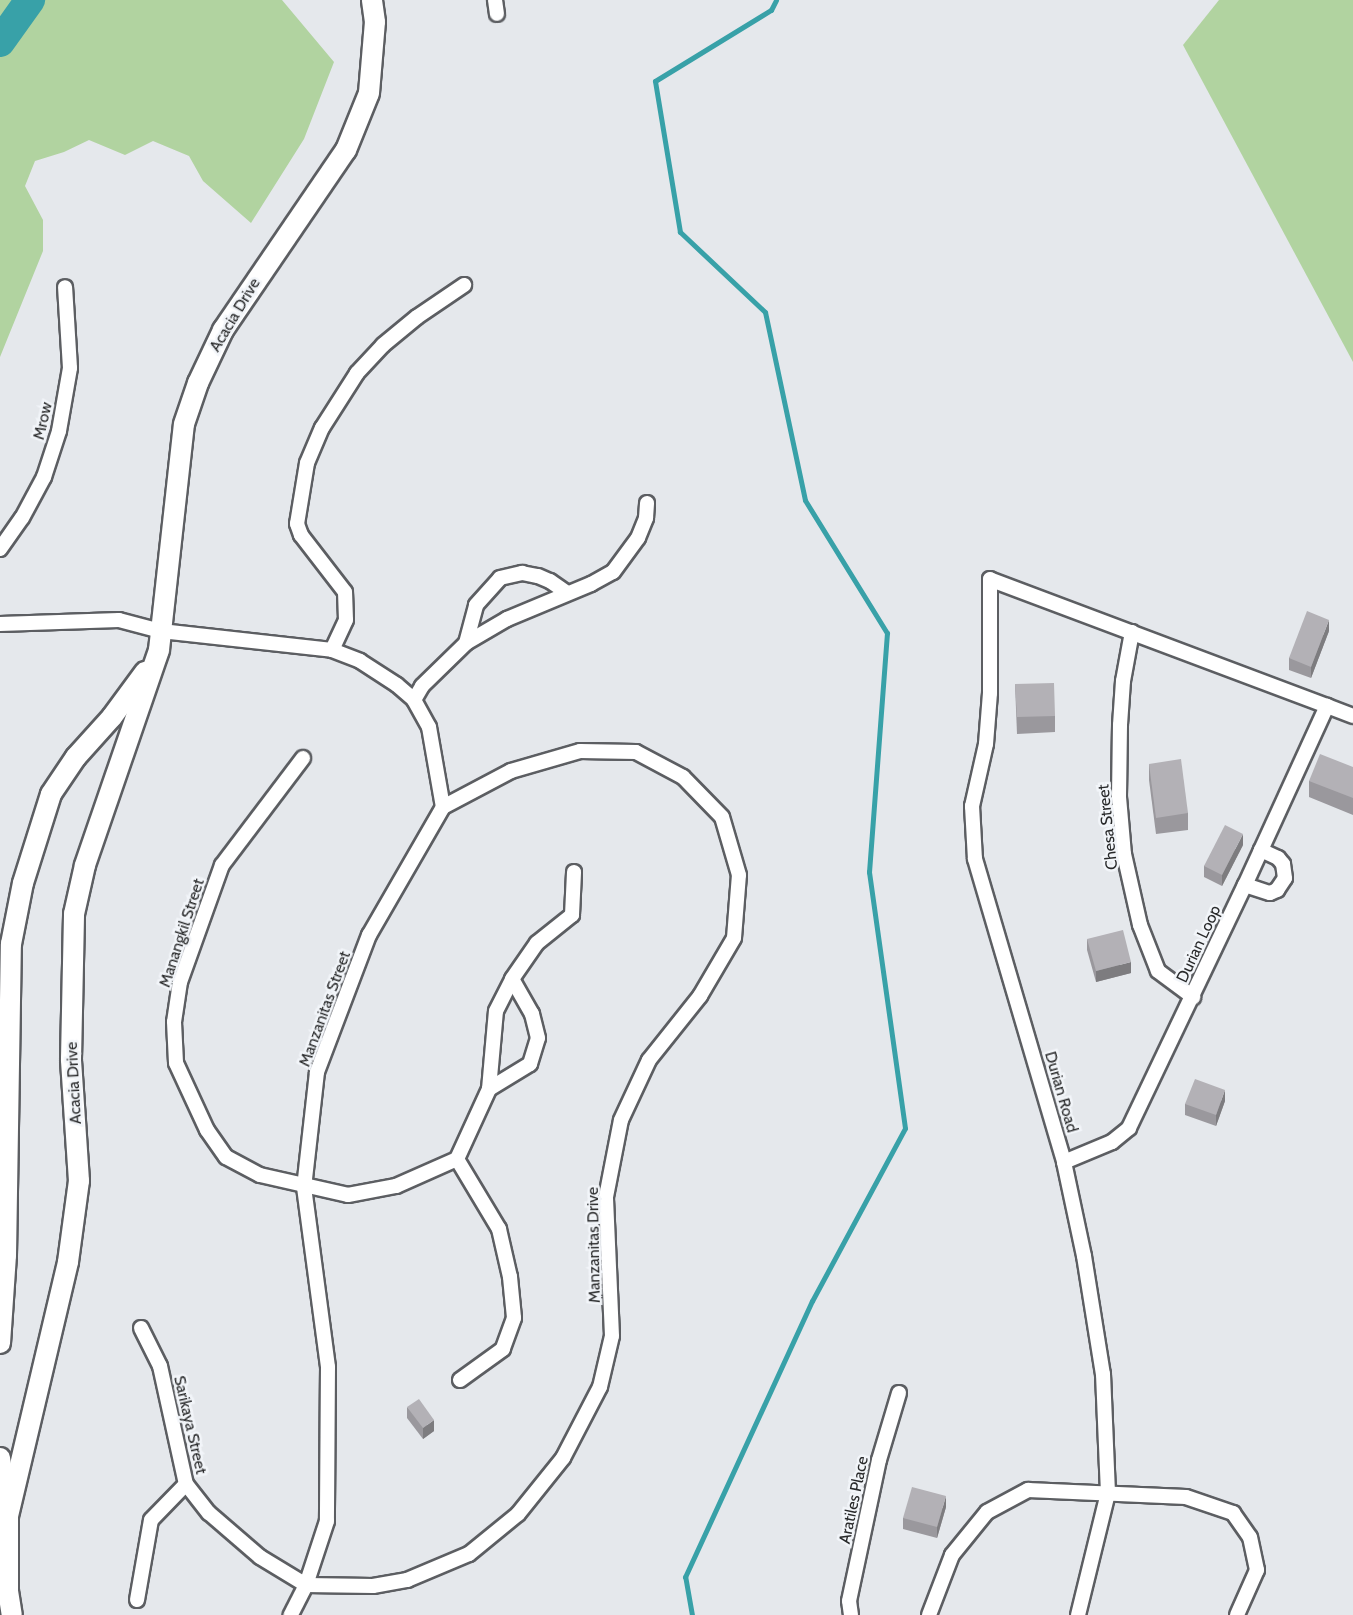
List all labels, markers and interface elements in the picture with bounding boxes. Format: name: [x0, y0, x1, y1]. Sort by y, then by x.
street label: Acacia Drive: [206, 275, 264, 355]
street label: Mrow: [29, 400, 57, 442]
street label: Chesa Street: [1094, 783, 1122, 871]
street label: Manangkil Street: [155, 876, 209, 990]
street label: Durian Loop: [1173, 902, 1225, 986]
street label: Manzanitas Street: [295, 949, 355, 1069]
street label: Acacia Drive: [62, 1041, 86, 1125]
street label: Durian Road: [1040, 1049, 1082, 1135]
street label: Manzanitas Drive: [583, 1187, 605, 1303]
street label: Sarikaya Street: [169, 1374, 211, 1476]
street label: Aratiles Place: [835, 1454, 873, 1546]

